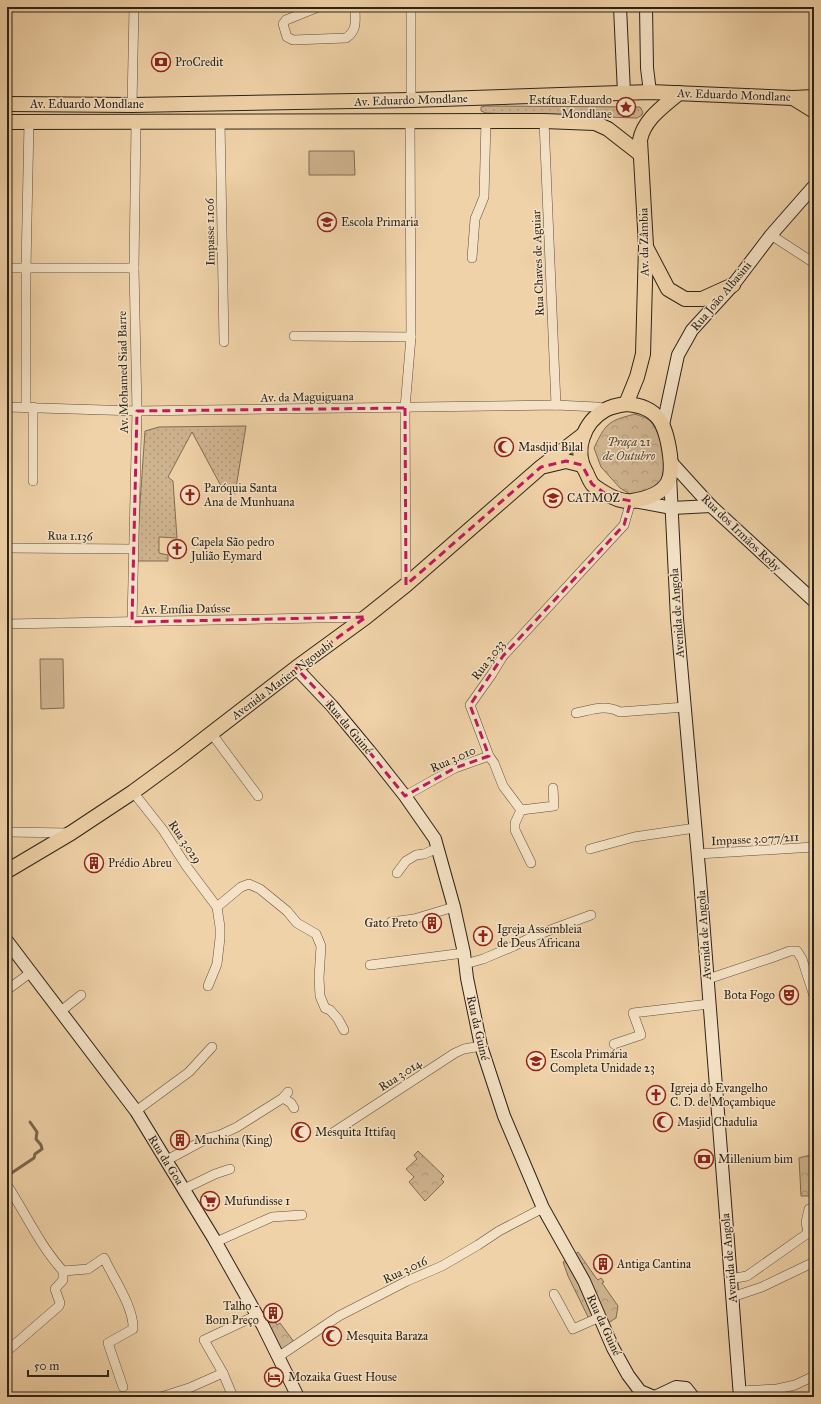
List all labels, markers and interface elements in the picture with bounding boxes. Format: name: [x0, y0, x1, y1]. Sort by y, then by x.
bank icon: ProCredit: [150, 51, 172, 73]
place label: ProCredit: [175, 55, 224, 69]
street label: Av. Eduardo Mondlane: [676, 86, 791, 104]
street label: Av. Eduardo Mondlane: [353, 91, 468, 109]
place label: Estátua Eduardo Mondlane: [529, 93, 612, 121]
place icon: Estátua Eduardo Mondlane: [615, 96, 637, 118]
street label: Av. Eduardo Mondlane: [29, 97, 144, 111]
street label: Impasse 1.106: [202, 197, 218, 266]
street label: Av. da Zâmbia: [636, 207, 652, 277]
street label: Rua Chaves de Aguiar: [529, 209, 548, 316]
school or university icon: Escola Primaria: [316, 211, 338, 233]
place label: Escola Primaria: [341, 215, 420, 229]
street label: Rua João Albasini: [688, 258, 755, 334]
street label: Av. Mohamed Siad Barre: [115, 311, 131, 434]
street label: Av. da Maguiguana: [259, 389, 355, 406]
park label: Praça 21 de Outubro: [602, 435, 656, 463]
mosque icon: Masdjid Bilal: [493, 436, 515, 458]
place label: Masdjid Bilal: [518, 440, 584, 454]
place label: Paróquia Santa Ana de Munhuana: [203, 481, 296, 509]
church icon: Paróquia Santa Ana de Munhuana: [179, 484, 201, 506]
school or university icon: CATMOZ: [542, 487, 564, 509]
place label: CATMOZ: [567, 491, 621, 505]
street label: Rua dos Irmãos Roby: [698, 491, 784, 575]
street label: Rua 1.136: [47, 529, 94, 543]
place label: Capela São pedro Julião Eymard: [189, 535, 274, 564]
church icon: Capela São pedro Julião Eymard: [166, 538, 188, 560]
street label: Avenida de Angola: [667, 567, 688, 659]
street label: Av. Emília Daússe: [140, 601, 231, 617]
street label: Avenida Marien Ngouabi: [228, 637, 337, 724]
street label: Rua 3.033: [468, 637, 508, 683]
street label: Rua da Guiné: [322, 697, 376, 757]
street label: Rua 3.010: [428, 743, 478, 775]
street label: Rua 3.029: [165, 818, 205, 866]
street label: Impasse 3.077/211: [711, 830, 800, 848]
building icon: Prédio Abreu: [83, 852, 105, 874]
place label: Prédio Abreu: [108, 856, 172, 870]
street label: Avenida de Angola: [694, 889, 715, 981]
building icon: Gato Preto: [421, 912, 443, 934]
place label: Gato Preto: [365, 916, 418, 930]
place label: Igreja Assembleia de Deus Africana: [497, 922, 583, 950]
church icon: Igreja Assembleia de Deus Africana: [472, 925, 494, 947]
theatre icon: Bota Fogo: [778, 984, 800, 1006]
place label: Bota Fogo: [724, 988, 775, 1003]
street label: Rua da Guiné: [464, 994, 492, 1062]
place label: Escola Primária Completa Unidade 23: [550, 1047, 655, 1075]
school or university icon: Escola Primária Completa Unidade 23: [525, 1050, 547, 1072]
street label: Rua 3.014: [376, 1056, 424, 1094]
place label: Igreja do Evangelho C. D. de Moçambique: [670, 1081, 776, 1110]
church icon: Igreja do Evangelho C. D. de Moçambique: [645, 1084, 667, 1106]
mosque icon: Masjid Chadulia: [652, 1111, 674, 1133]
place label: Masjid Chadulia: [677, 1115, 758, 1129]
mosque icon: Mesquita Ittifaq: [290, 1121, 312, 1143]
place label: Mesquita Ittifaq: [315, 1125, 396, 1140]
building icon: Muchina (King): [169, 1129, 191, 1151]
street label: Rua da Goa: [145, 1133, 187, 1188]
place label: Muchina (King): [194, 1133, 272, 1148]
bank icon: Millenium bim: [693, 1148, 715, 1170]
place label: Millenium bim: [718, 1152, 793, 1166]
supermarket icon: Mufundisse 1: [199, 1190, 221, 1212]
place label: Mufundisse 1: [224, 1194, 290, 1208]
street label: Avenida de Angola: [718, 1212, 741, 1304]
street label: Rua 3.016: [381, 1253, 430, 1286]
building icon: Antiga Cantina: [592, 1253, 614, 1275]
place label: Antiga Cantina: [616, 1257, 692, 1272]
street label: Rua da Guiné: [584, 1292, 624, 1358]
place label: Talho - Bom Preço: [205, 1299, 259, 1327]
building icon: Talho - Bom Preço: [262, 1302, 284, 1324]
mosque icon: Mesquita Baraza: [321, 1325, 343, 1347]
place label: Mesquita Baraza: [346, 1329, 429, 1344]
scale bar: [28, 1352, 108, 1378]
text: 50 m: [34, 1359, 59, 1373]
hotel icon: Mozaika Guest House: [263, 1366, 285, 1388]
place label: Mozaika Guest House: [288, 1370, 397, 1384]

